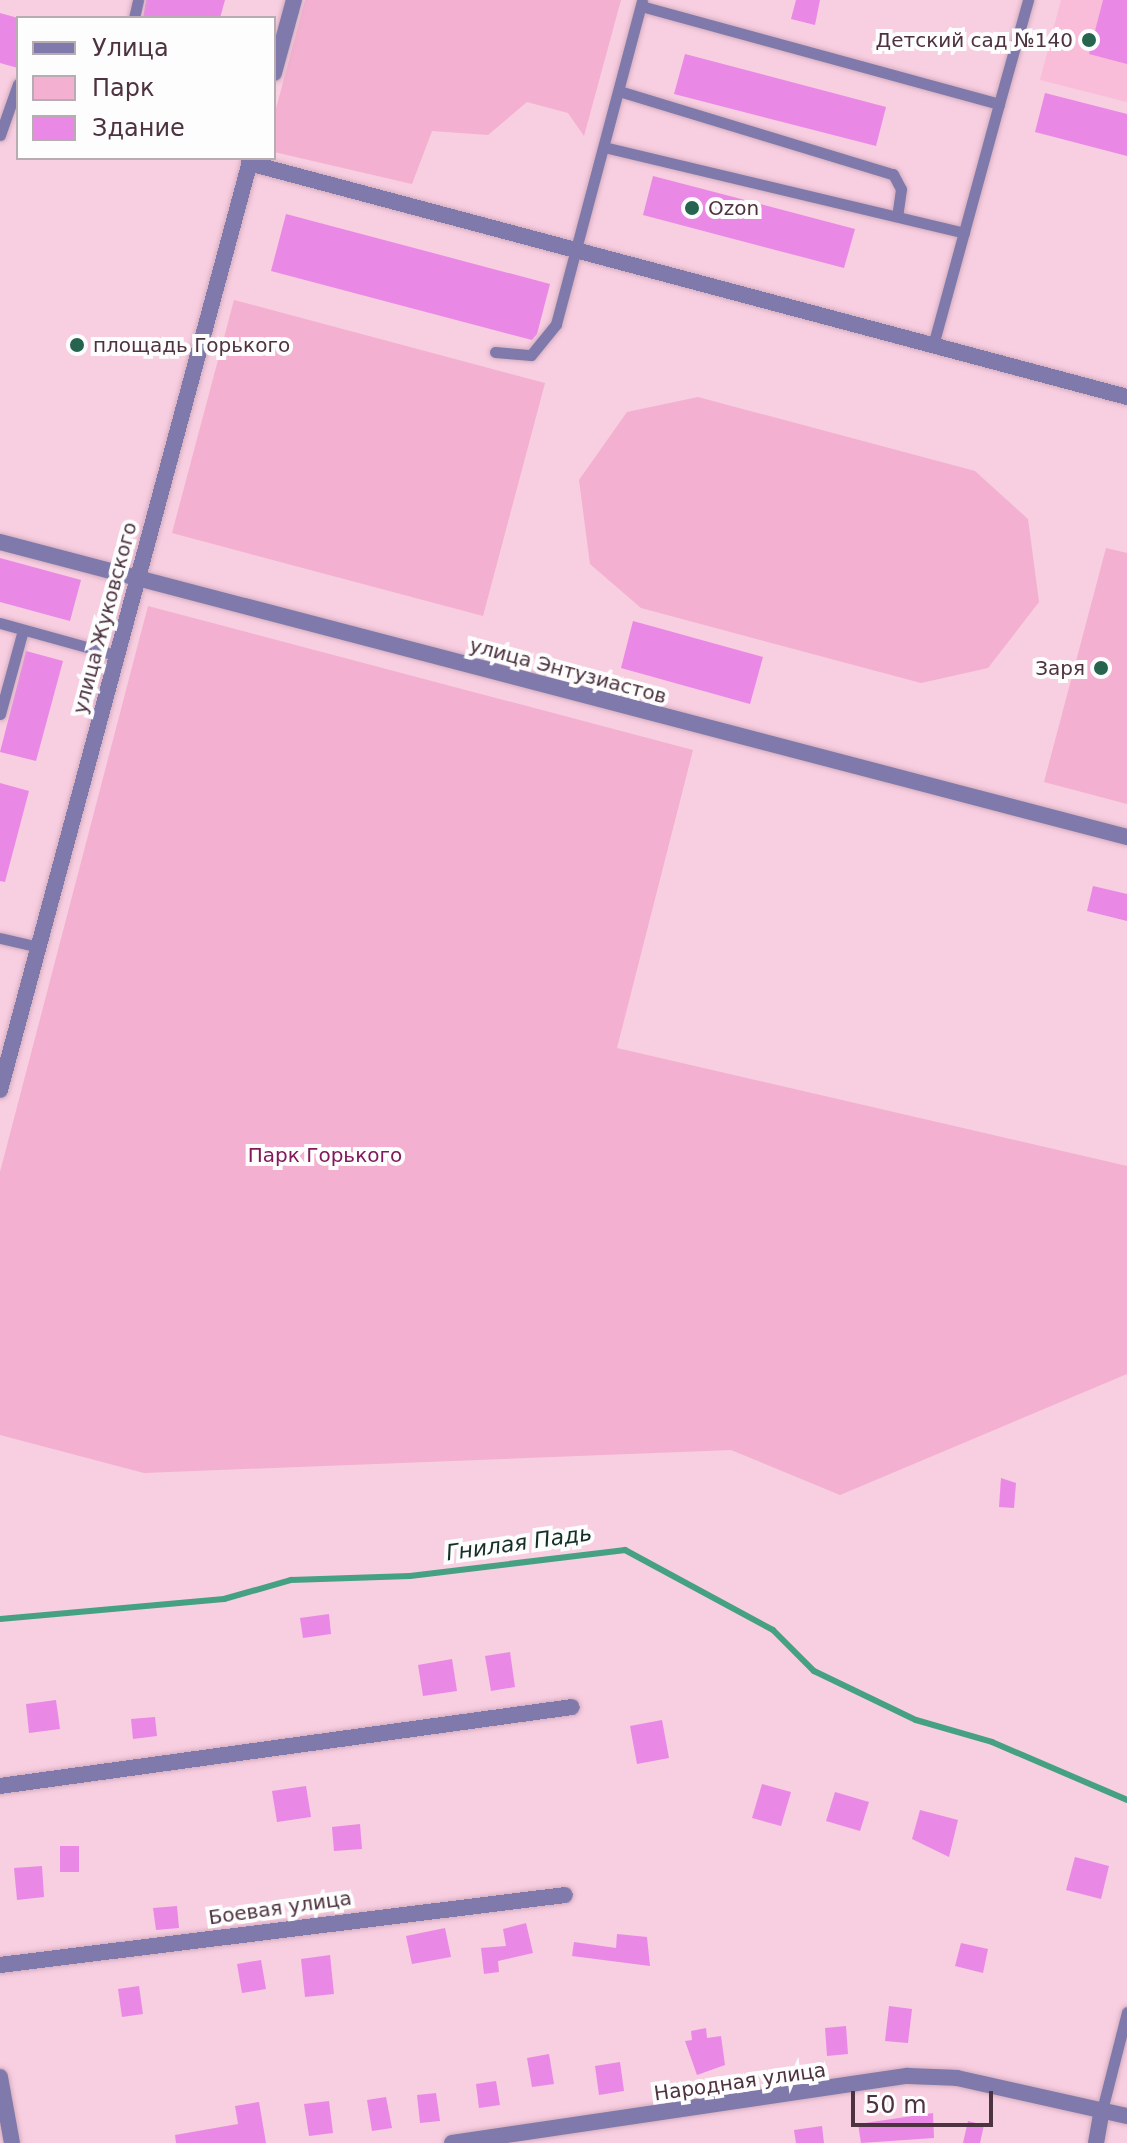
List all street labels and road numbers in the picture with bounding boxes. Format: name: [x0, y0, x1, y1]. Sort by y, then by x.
street label: улица Жуковского: [68, 520, 142, 716]
street label: улица Энтузиастов: [467, 633, 669, 709]
street label: Боевая улица: [207, 1886, 353, 1930]
street label: Народная улица: [653, 2058, 827, 2106]

